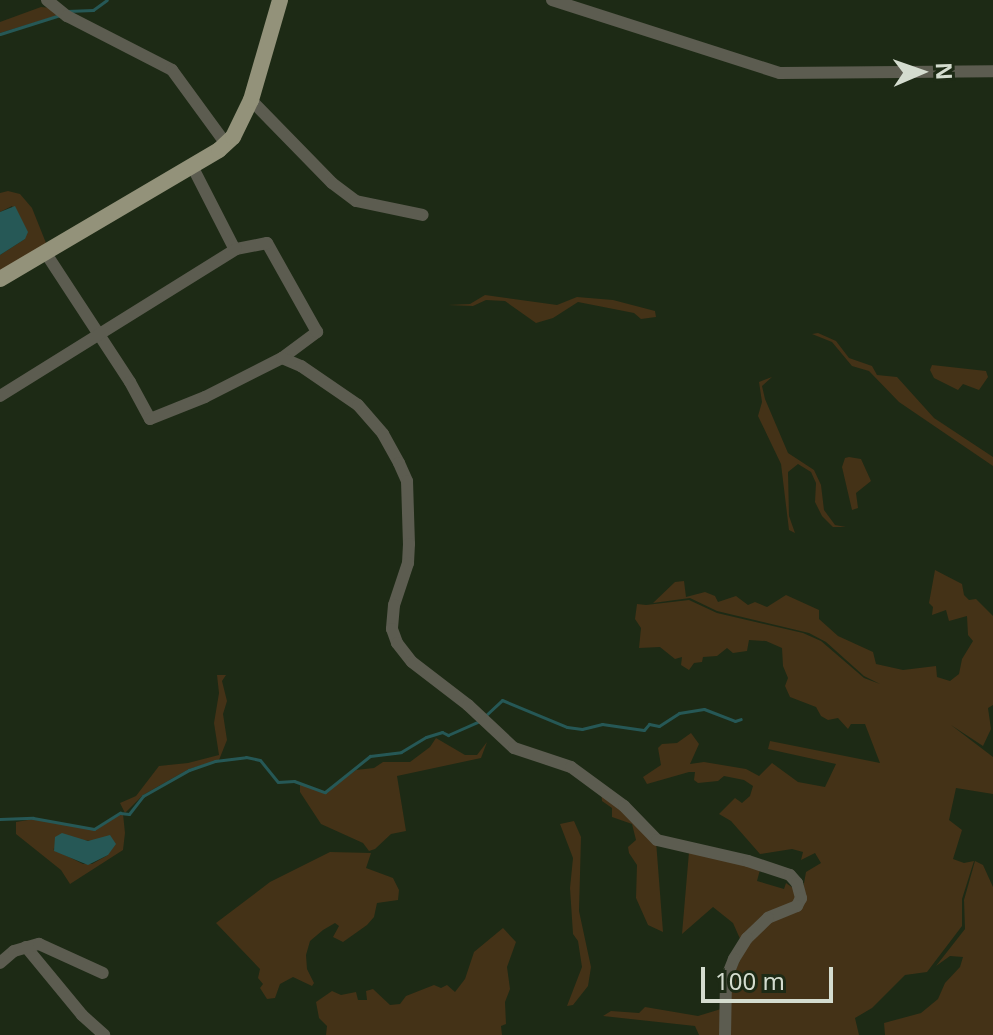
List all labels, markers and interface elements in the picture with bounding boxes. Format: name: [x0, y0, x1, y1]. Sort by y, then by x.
north arrow: [881, 32, 961, 112]
text: N: [930, 62, 960, 81]
scale bar: [705, 951, 837, 1001]
text: 100 m: [715, 964, 785, 997]

